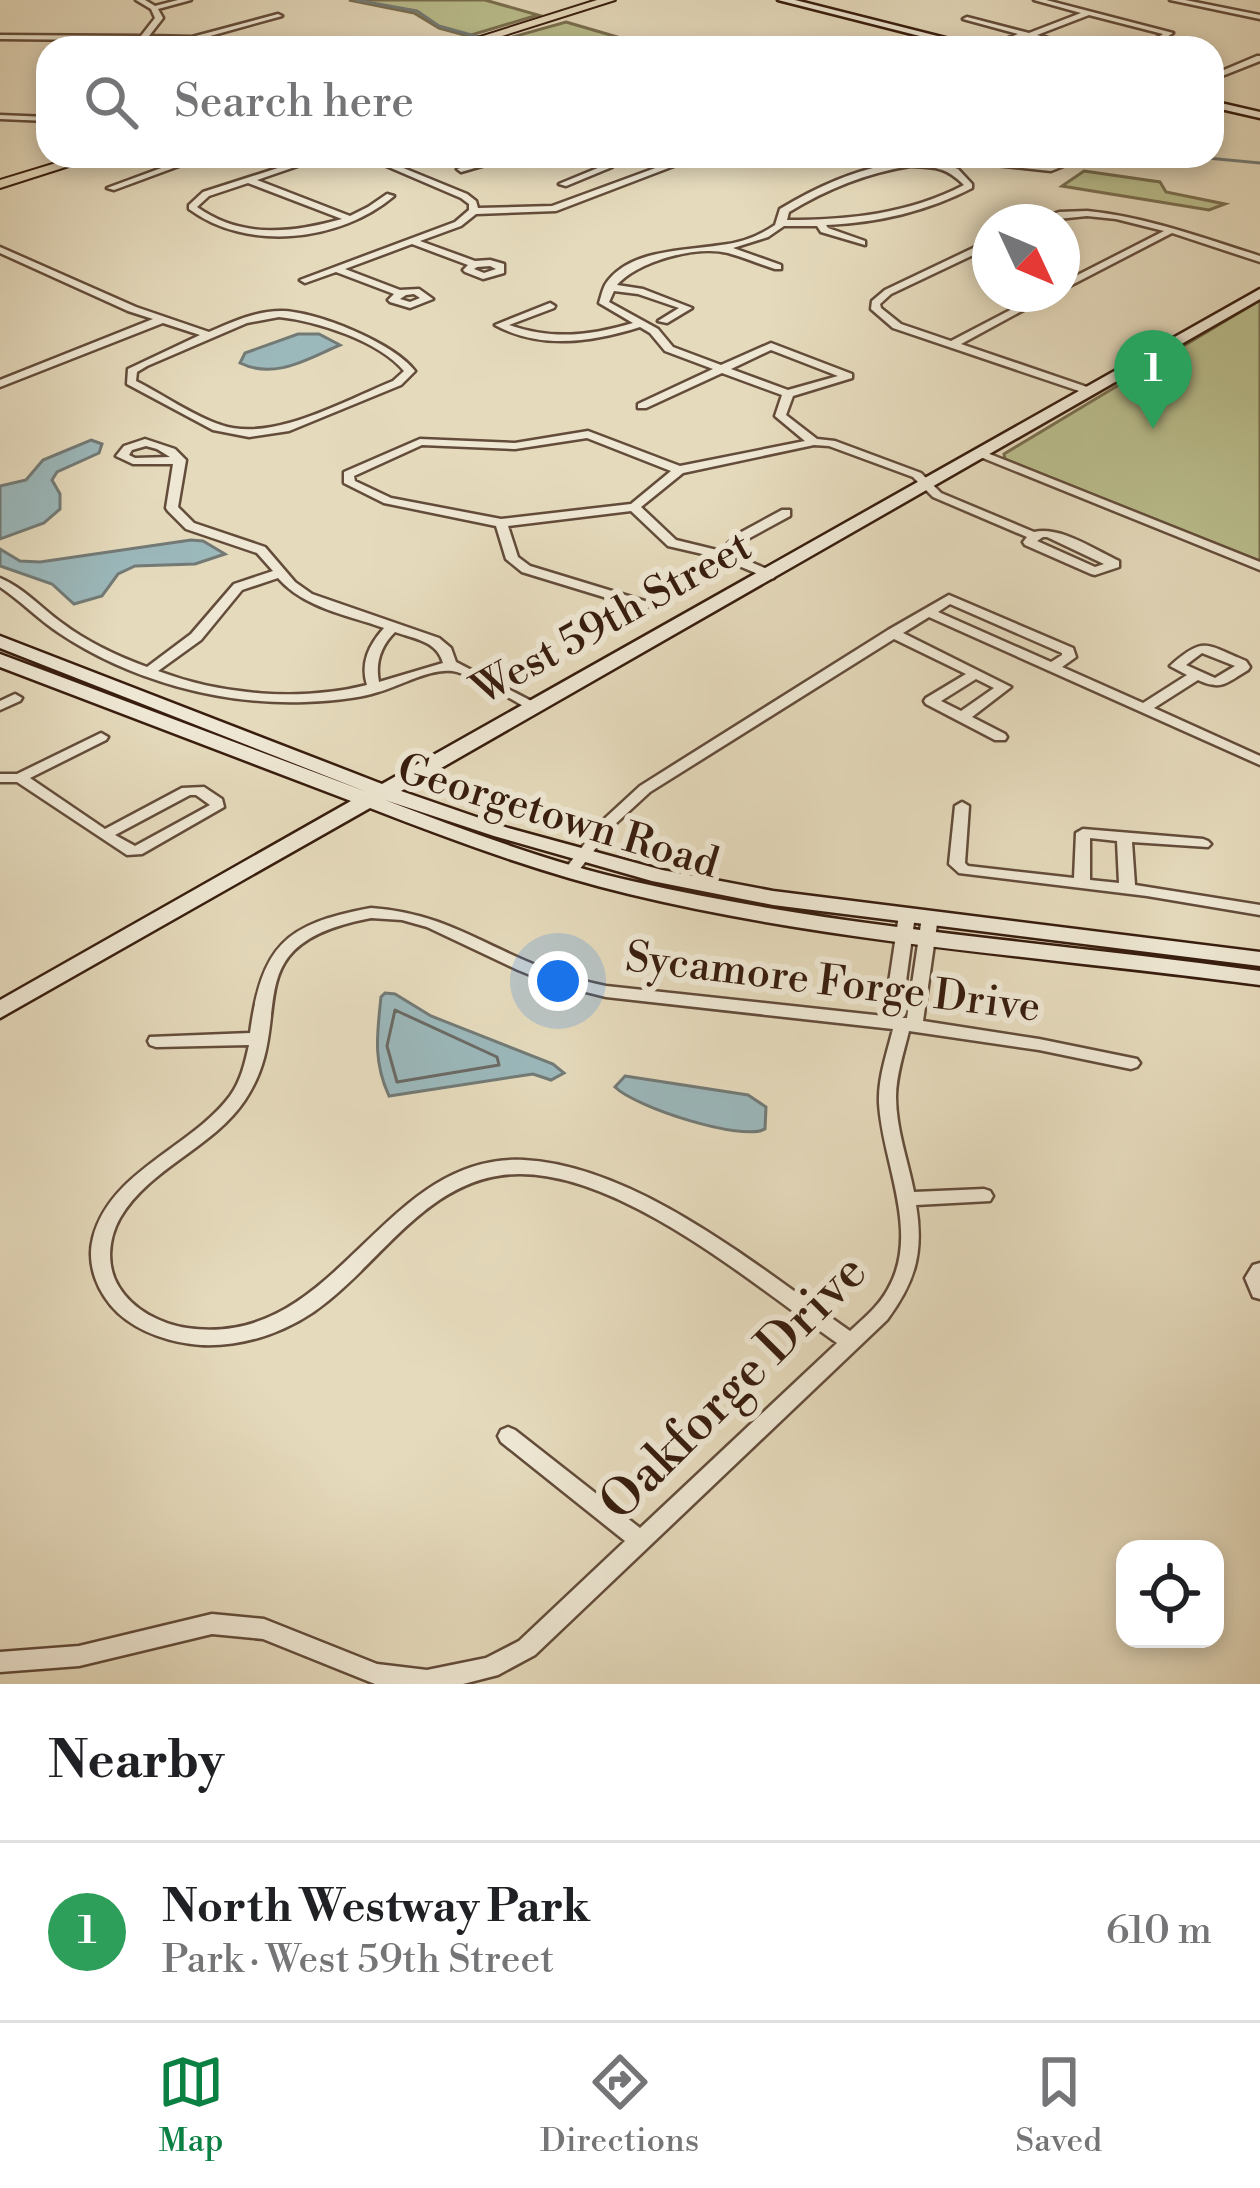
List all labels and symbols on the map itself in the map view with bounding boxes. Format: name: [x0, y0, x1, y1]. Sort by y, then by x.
north arrow: [972, 204, 1080, 312]
pin: 1: [1114, 330, 1192, 429]
street label: West 59th Street: [462, 520, 761, 718]
street label: Georgetown Road: [391, 743, 725, 892]
street label: Sycamore Forge Drive: [622, 931, 1043, 1036]
your location: [528, 951, 588, 1011]
street label: Oakforge Drive: [587, 1241, 881, 1535]

